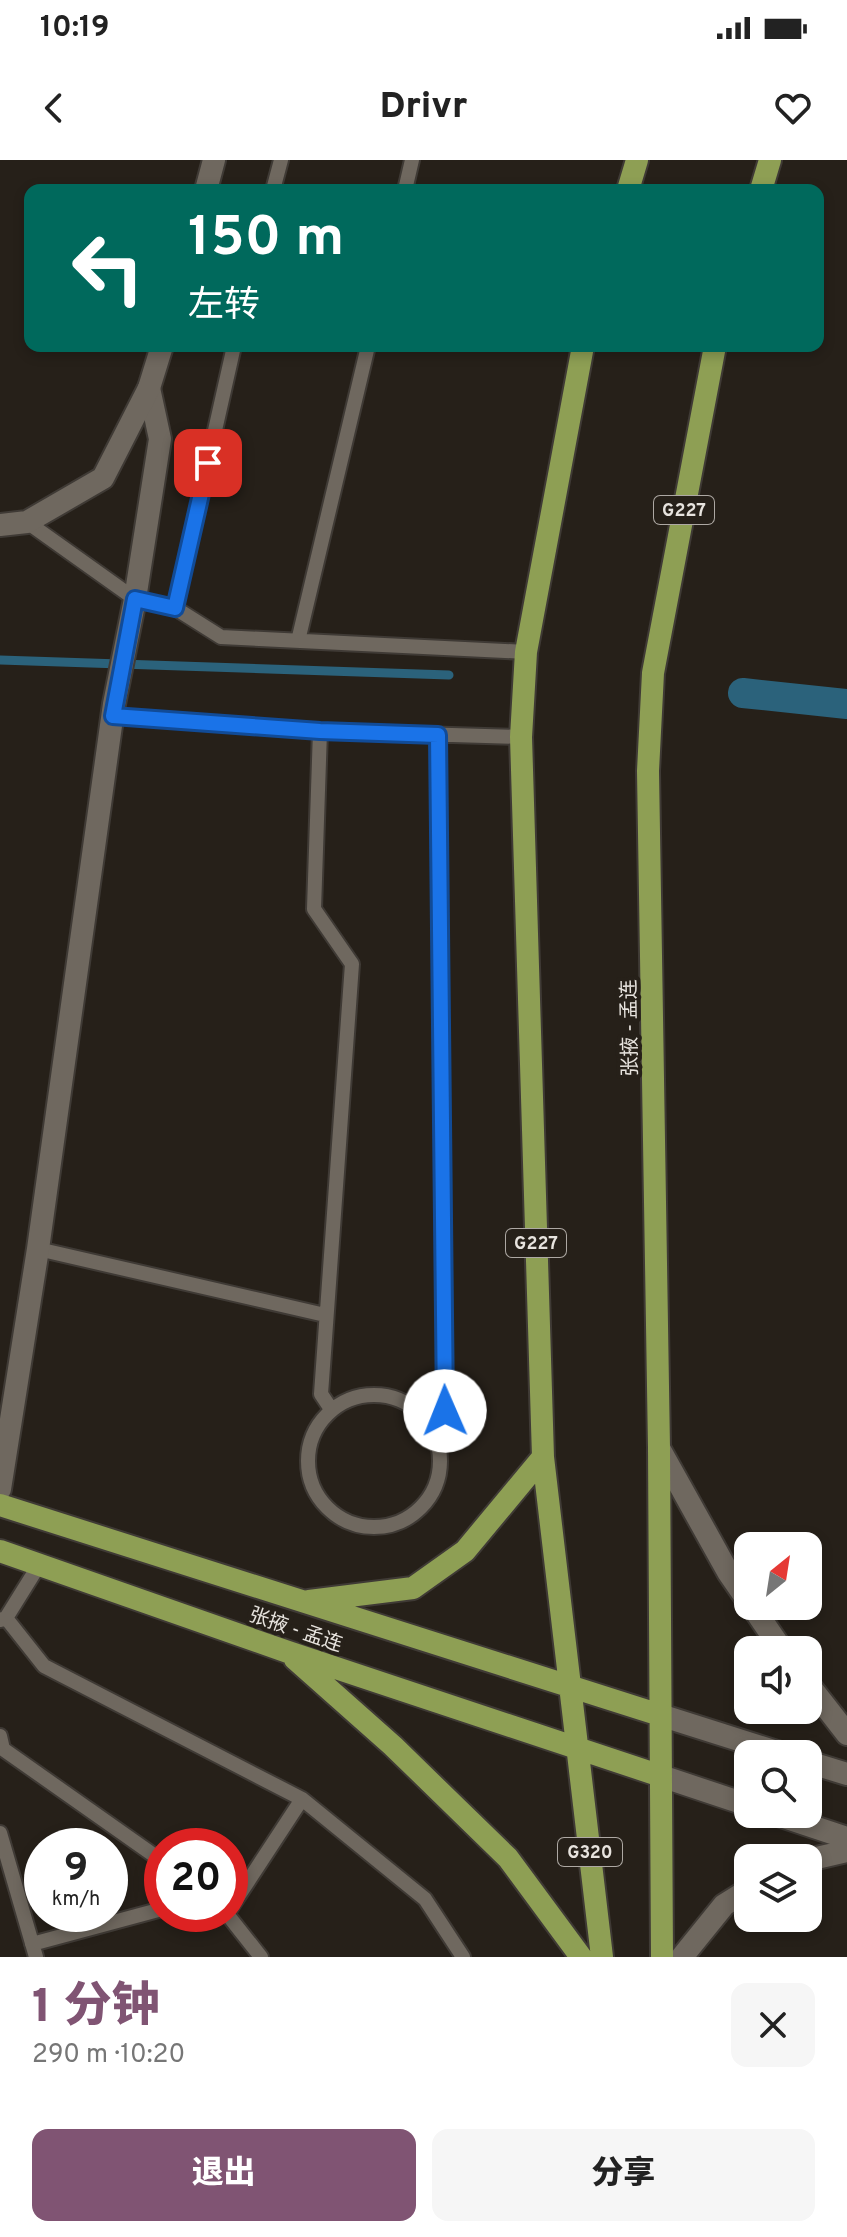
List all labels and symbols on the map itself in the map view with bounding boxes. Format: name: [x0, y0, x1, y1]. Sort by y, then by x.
pin: [174, 429, 242, 497]
road number: G227: [654, 496, 714, 524]
street label: 张掖 - 孟连: [617, 979, 645, 1077]
road number: G227: [506, 1229, 566, 1257]
position arrow: [403, 1369, 487, 1453]
north arrow: [734, 1532, 822, 1620]
street label: 张掖 - 孟连: [245, 1603, 346, 1659]
speed limit sign: 20: [144, 1828, 248, 1932]
road number: G320: [558, 1838, 622, 1866]

